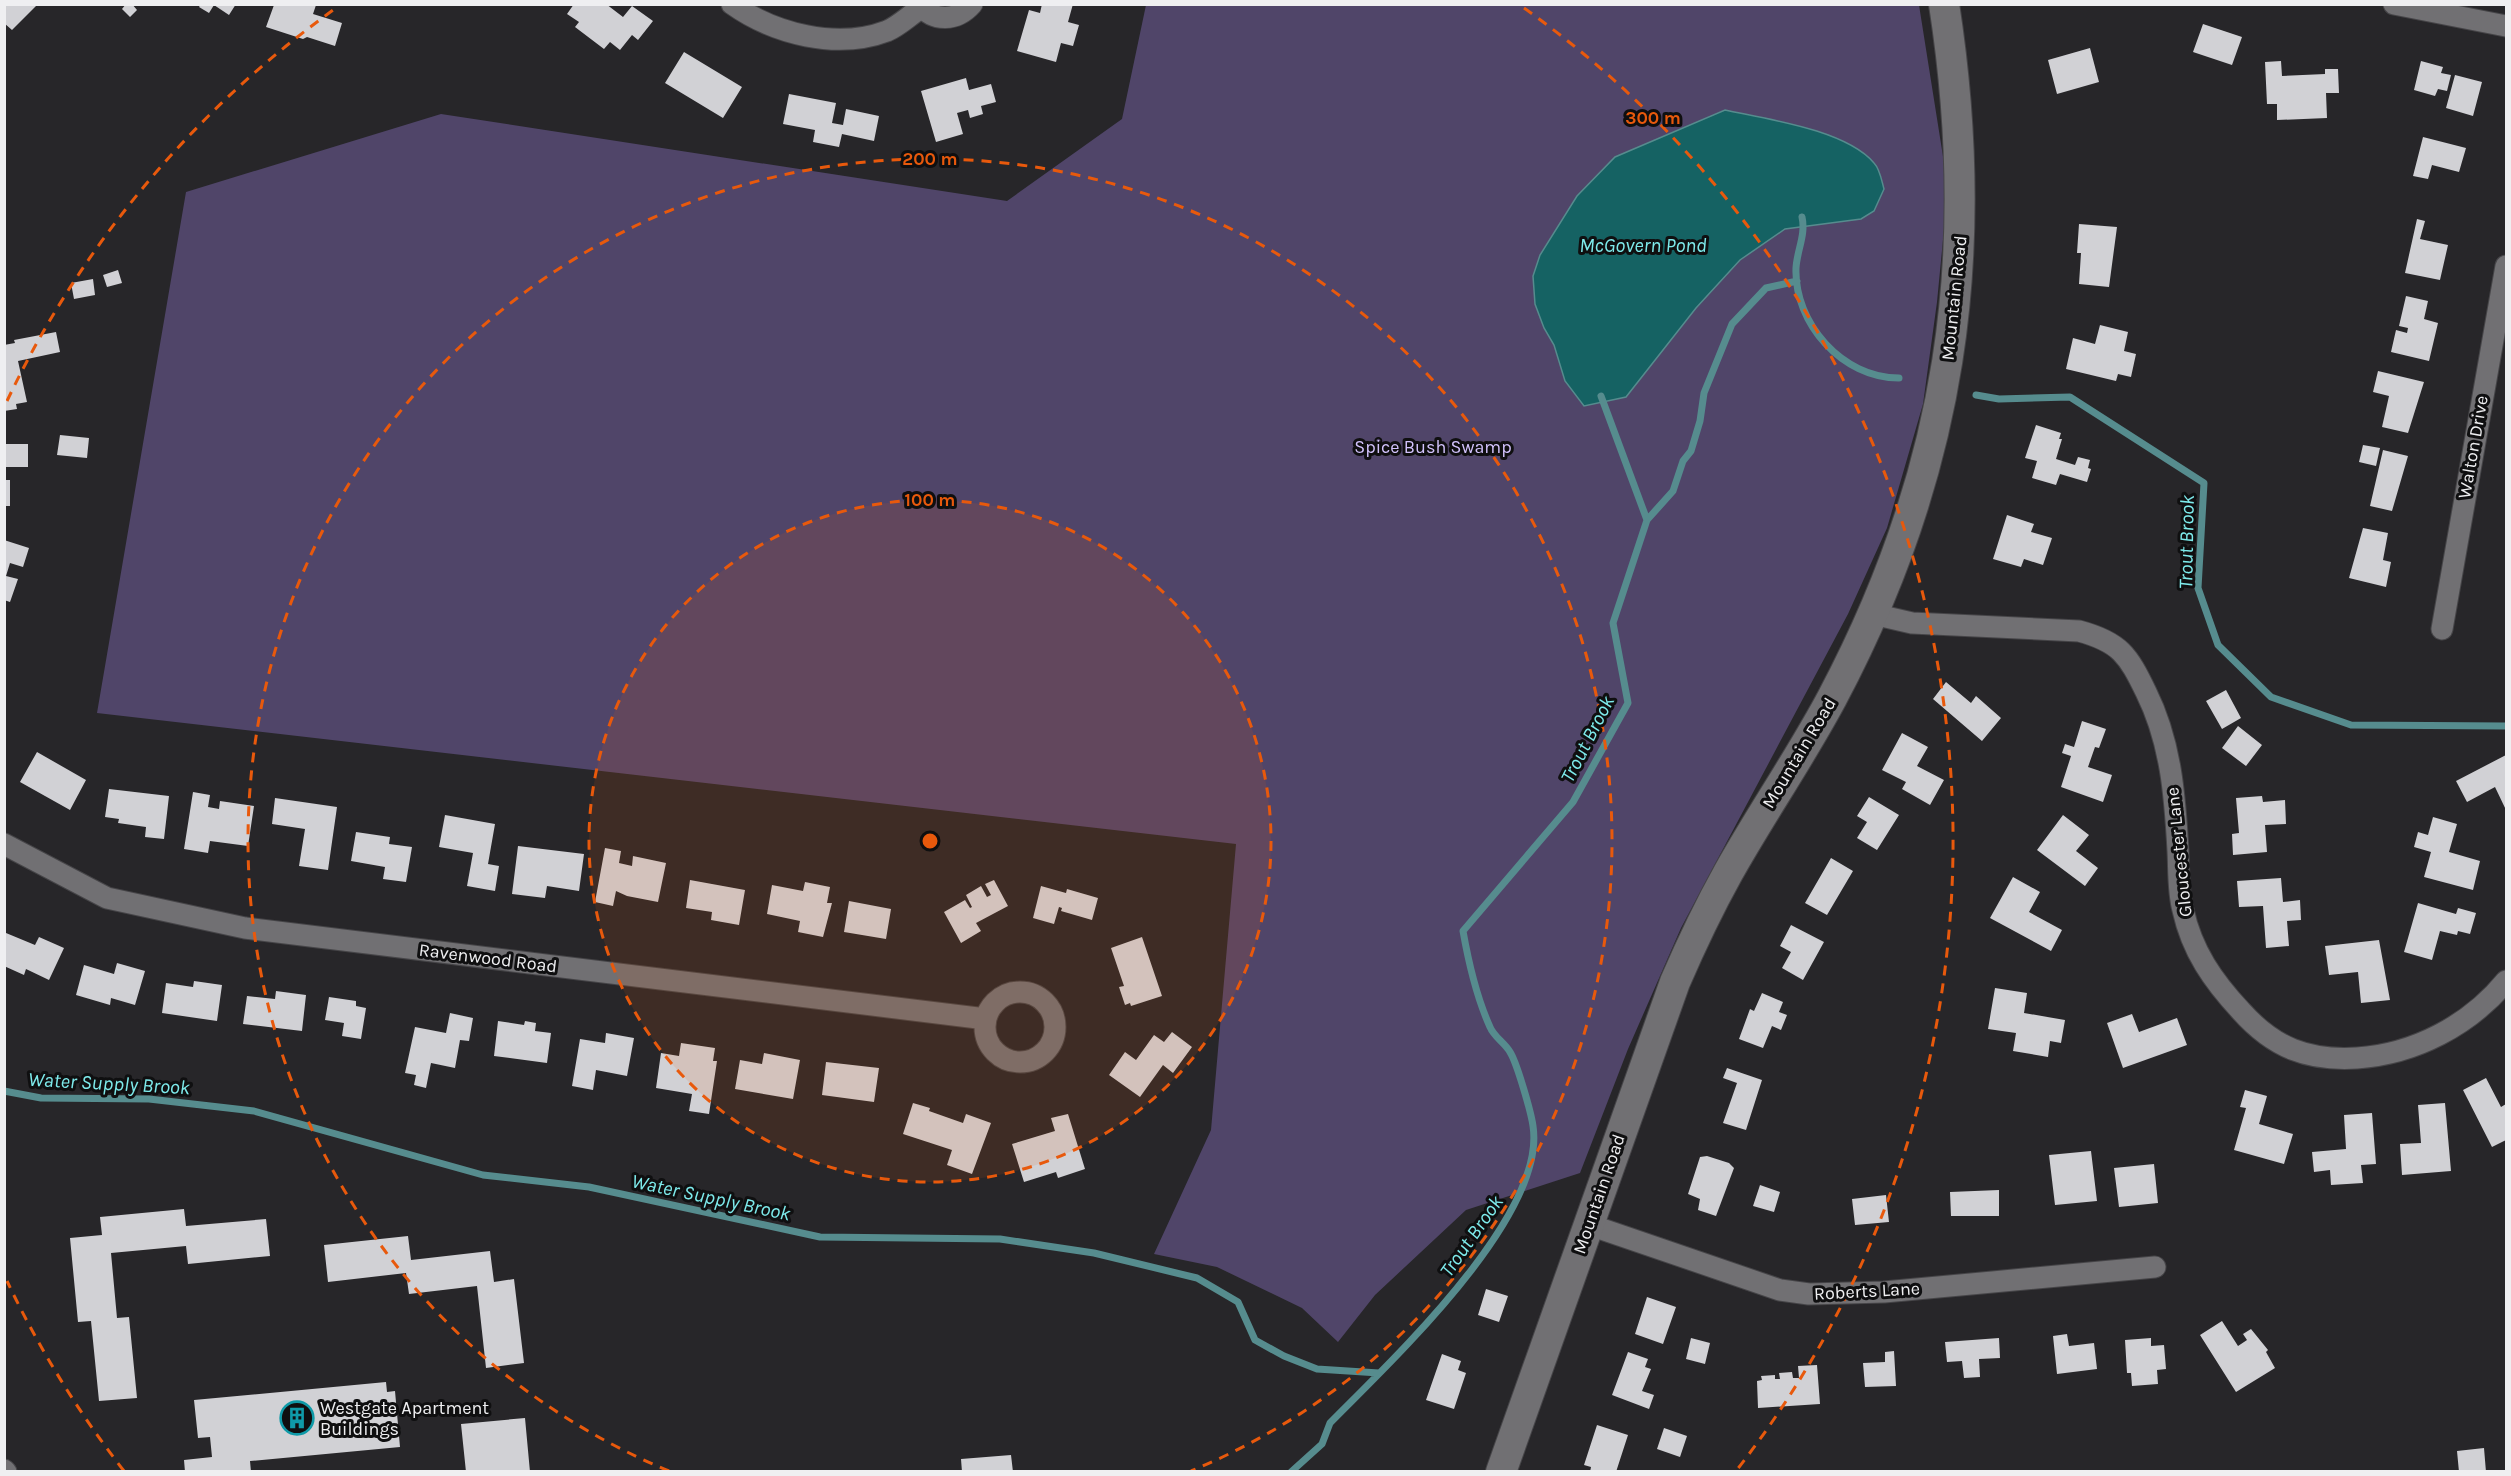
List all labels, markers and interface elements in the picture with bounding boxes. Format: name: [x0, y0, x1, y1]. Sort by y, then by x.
text: 300 m: [1625, 107, 1681, 129]
text: 200 m: [902, 148, 958, 170]
water label: McGovern Pond: [1579, 234, 1707, 257]
street label: Mountain Road: [1937, 234, 1971, 362]
street label: Walton Drive: [2453, 394, 2493, 500]
park label: Spice Bush Swamp: [1354, 436, 1512, 458]
text: 100 m: [905, 489, 955, 511]
water label: Trout Brook: [2174, 494, 2199, 589]
water label: Trout Brook: [1556, 691, 1619, 786]
street label: Mountain Road: [1757, 694, 1841, 812]
street label: Gloucester Lane: [2161, 786, 2197, 918]
centre of rings: [920, 831, 940, 851]
street label: Ravenwood Road: [418, 939, 558, 977]
water label: Water Supply Brook: [28, 1068, 191, 1099]
street label: Mountain Road: [1568, 1131, 1630, 1257]
water label: Water Supply Brook: [629, 1169, 793, 1226]
water label: Trout Brook: [1435, 1190, 1508, 1281]
street label: Roberts Lane: [1813, 1277, 1921, 1305]
place label: Westgate Apartment Buildings: [320, 1397, 489, 1440]
building icon: Westgate Apartment Buildings: [279, 1400, 315, 1436]

